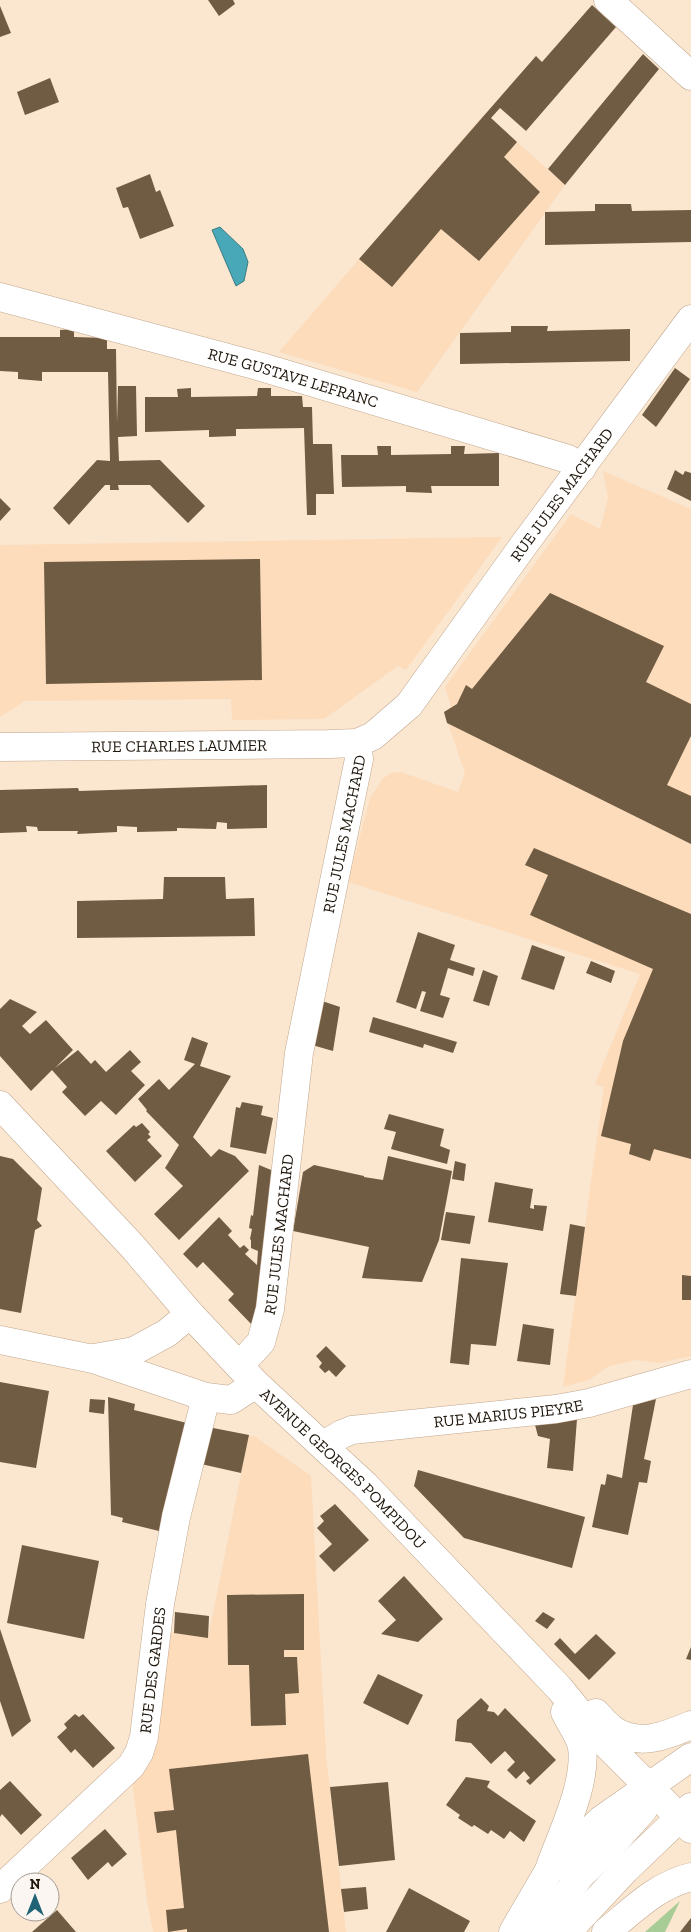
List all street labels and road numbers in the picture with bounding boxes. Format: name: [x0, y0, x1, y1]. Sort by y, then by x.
street label: RUE GUSTAVE LEFRANC: [206, 344, 380, 412]
street label: RUE JULES MACHARD: [506, 424, 617, 565]
street label: RUE CHARLES LAUMIER: [91, 736, 267, 756]
street label: RUE JULES MACHARD: [319, 753, 370, 915]
street label: RUE JULES MACHARD: [260, 1153, 297, 1317]
street label: AVENUE GEORGES POMPIDOU: [256, 1384, 430, 1553]
street label: RUE MARIUS PIEYRE: [433, 1395, 585, 1432]
street label: RUE DES GARDES: [136, 1606, 170, 1735]

